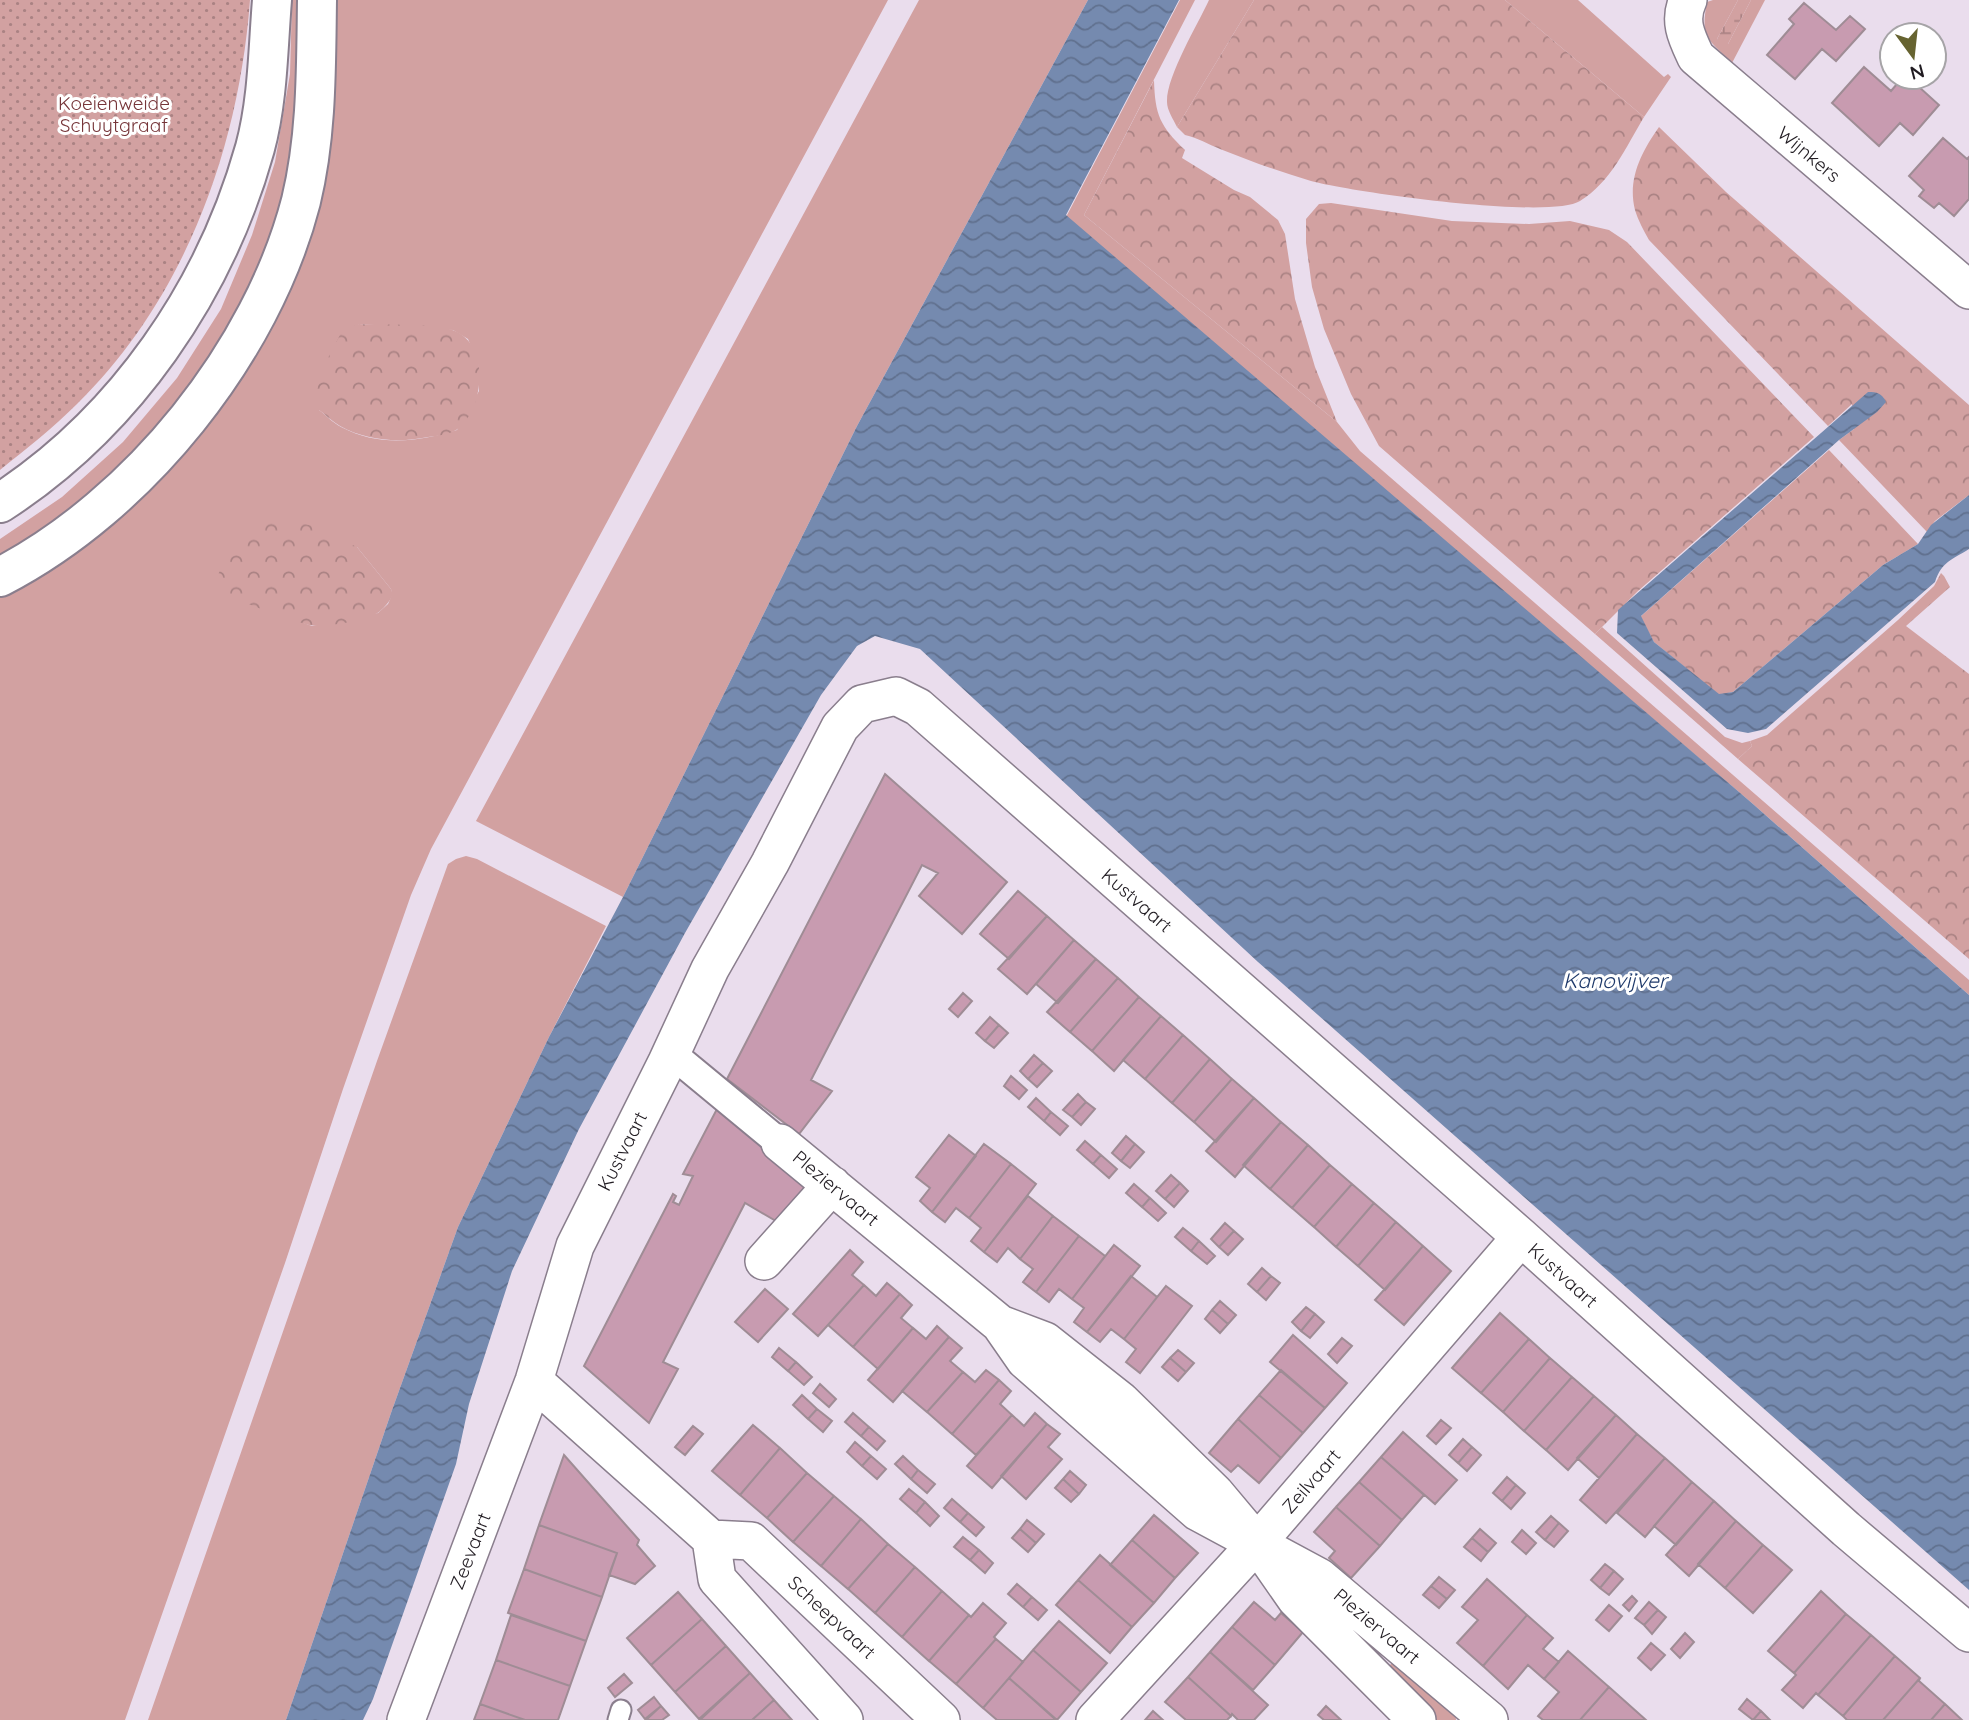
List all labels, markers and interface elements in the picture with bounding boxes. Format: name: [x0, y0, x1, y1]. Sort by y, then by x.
north arrow: [1878, 21, 1948, 91]
text: N: [1908, 59, 1927, 86]
park label: Koeienweide Schuytgraaf: [58, 91, 170, 137]
street label: Wijnkers: [1772, 121, 1846, 187]
street label: Kustvaart: [1097, 863, 1177, 937]
water label: Kanovijver: [1563, 967, 1670, 993]
street label: Kustvaart: [592, 1107, 652, 1195]
street label: Pleziervaart: [788, 1145, 884, 1231]
street label: Kustvaart: [1523, 1237, 1603, 1313]
street label: Zeilvaart: [1276, 1444, 1346, 1518]
street label: Zeevaart: [444, 1509, 496, 1593]
street label: Scheepvaart: [783, 1570, 881, 1664]
street label: Pleziervaart: [1329, 1583, 1425, 1669]

